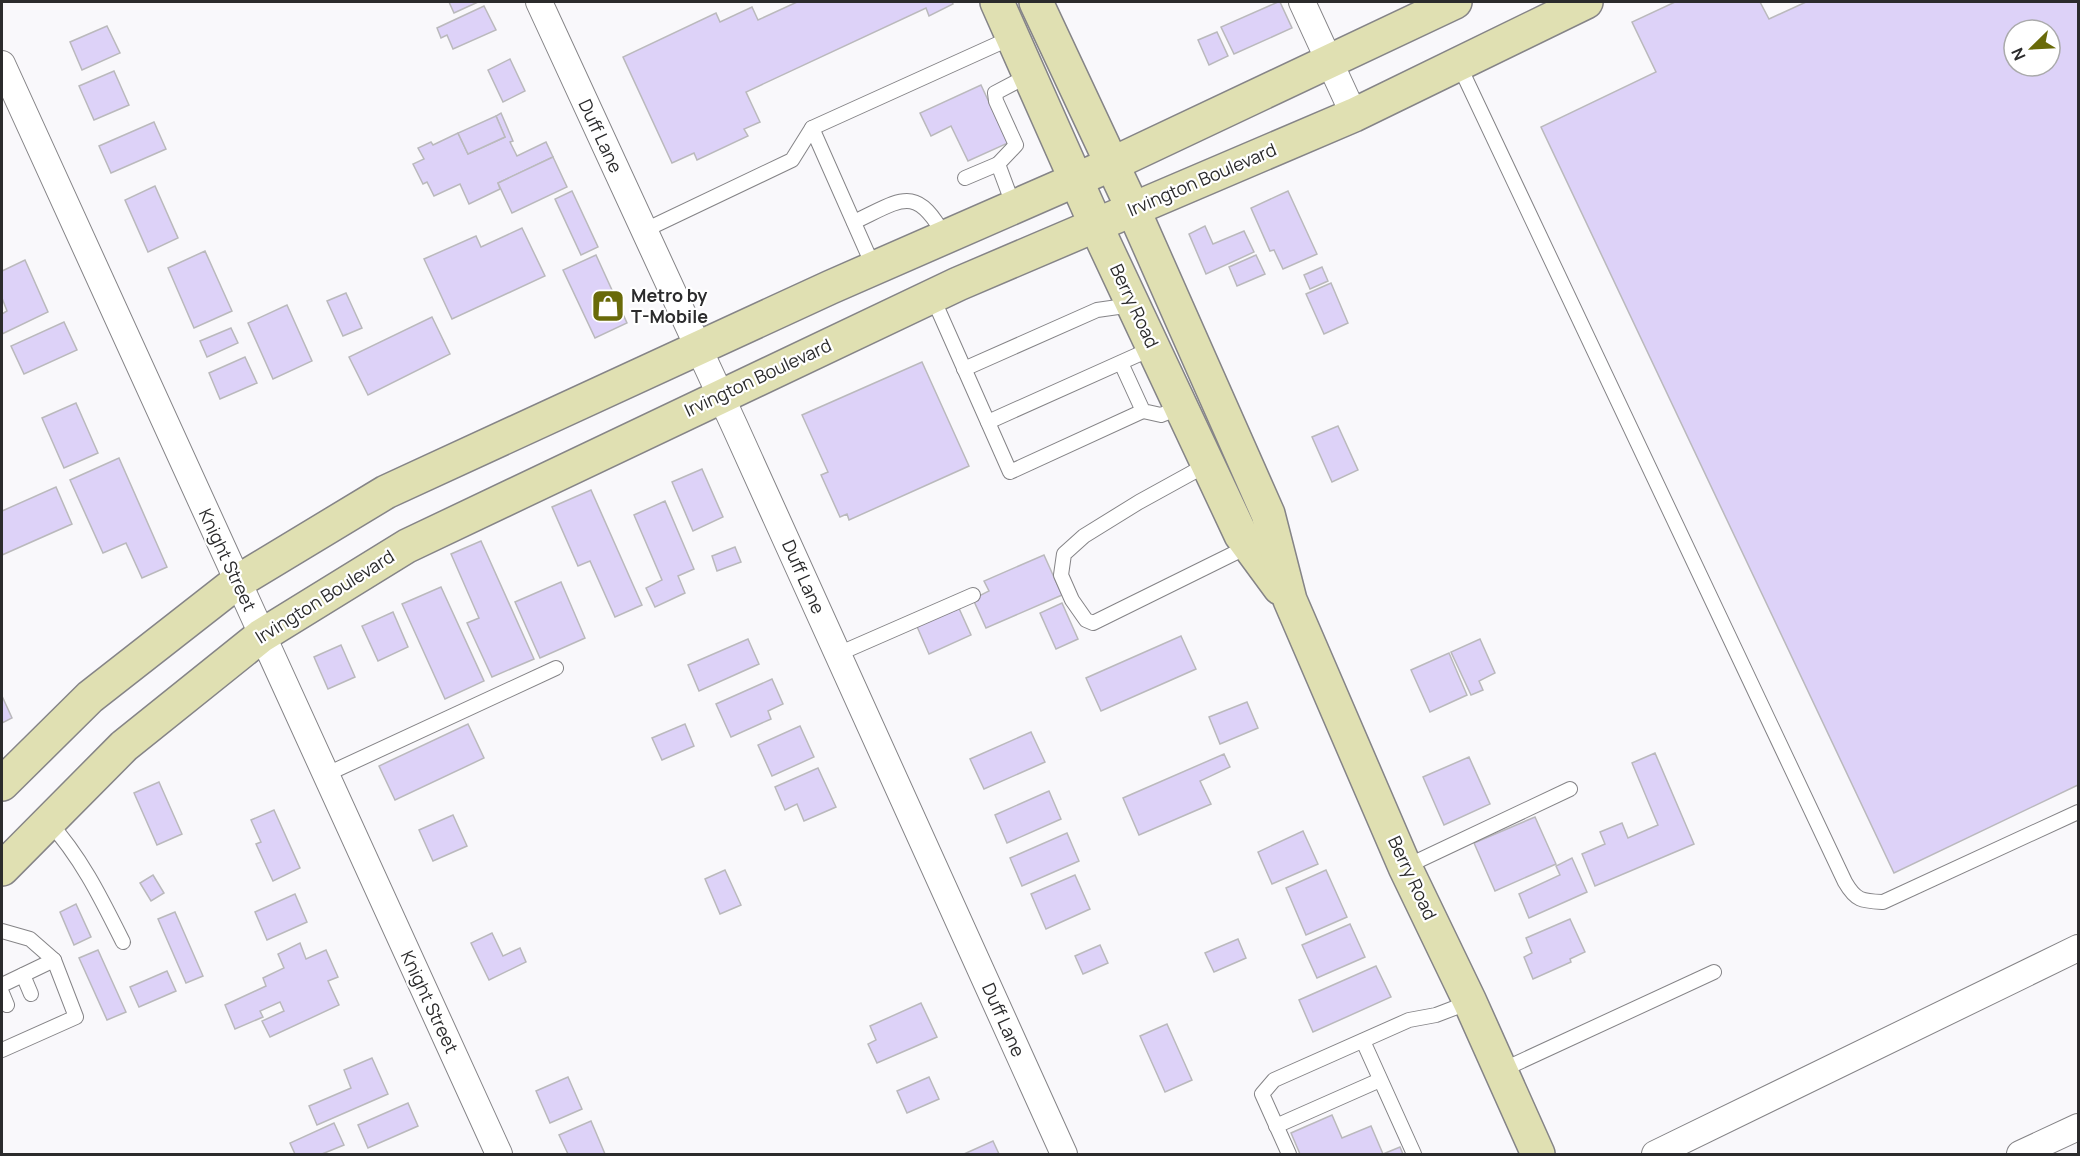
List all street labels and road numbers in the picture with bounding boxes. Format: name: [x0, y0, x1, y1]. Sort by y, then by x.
street label: Duff Lane: [573, 95, 628, 176]
street label: Irvington Boulevard: [1124, 137, 1280, 221]
street label: Berry Road: [1105, 260, 1165, 352]
street label: Irvington Boulevard: [680, 333, 835, 422]
street label: Knight Street: [194, 504, 262, 615]
street label: Duff Lane: [777, 536, 831, 617]
street label: Irvington Boulevard: [250, 544, 398, 649]
street label: Berry Road: [1383, 832, 1443, 924]
street label: Knight Street: [396, 946, 464, 1057]
street label: Duff Lane: [977, 979, 1031, 1060]

